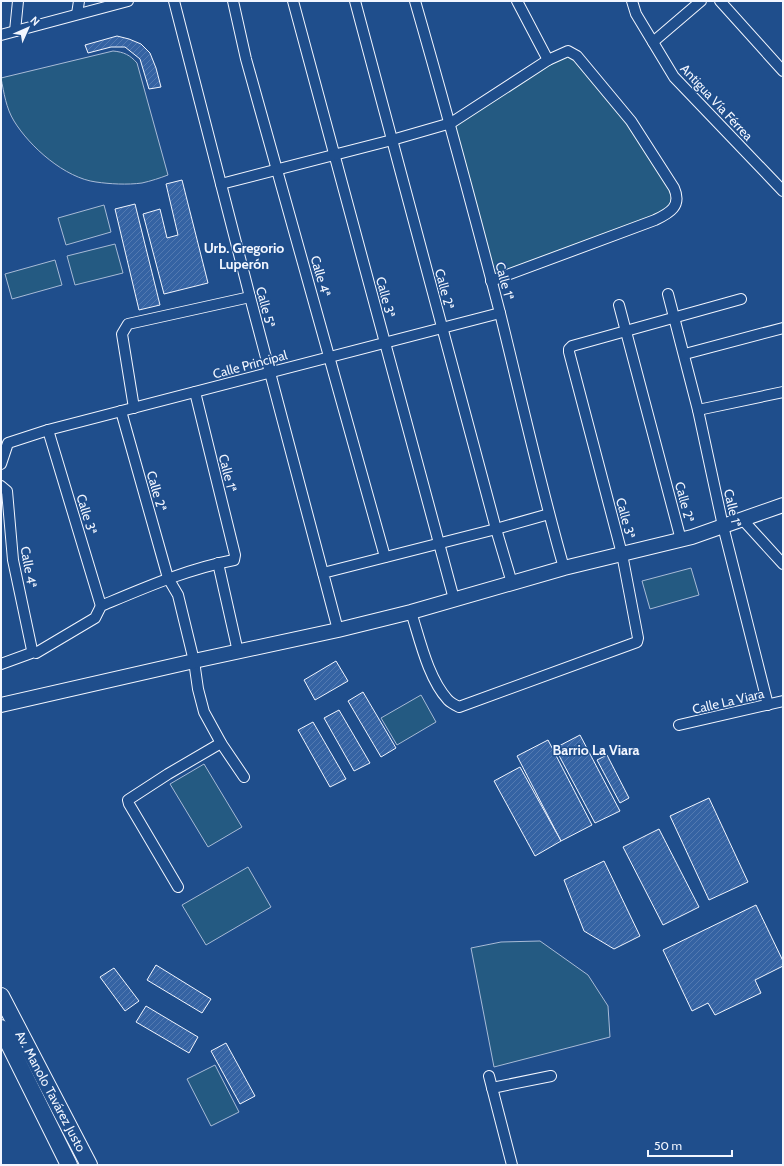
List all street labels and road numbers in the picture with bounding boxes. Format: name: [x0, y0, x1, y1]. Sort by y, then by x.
street label: Antigua Vía Férrea: [677, 60, 757, 144]
street label: Calle 4ª: [308, 254, 335, 299]
street label: Calle 1ª: [492, 260, 518, 302]
street label: Calle 2ª: [432, 267, 458, 311]
street label: Calle 3ª: [373, 275, 399, 320]
street label: Calle 5ª: [253, 285, 279, 330]
street label: Calle Principal: [211, 346, 289, 382]
street label: Calle 1ª: [216, 452, 241, 494]
street label: Calle 2ª: [144, 469, 171, 513]
street label: Calle 2ª: [672, 480, 698, 524]
street label: Calle 1ª: [721, 487, 745, 529]
street label: Calle 3ª: [73, 492, 101, 537]
street label: Calle 3ª: [613, 496, 639, 541]
street label: Calle 4ª: [17, 545, 41, 590]
street label: Calle La Viara: [690, 685, 766, 717]
street label: Av. Manolo Tavárez Justo: [12, 1028, 90, 1154]

